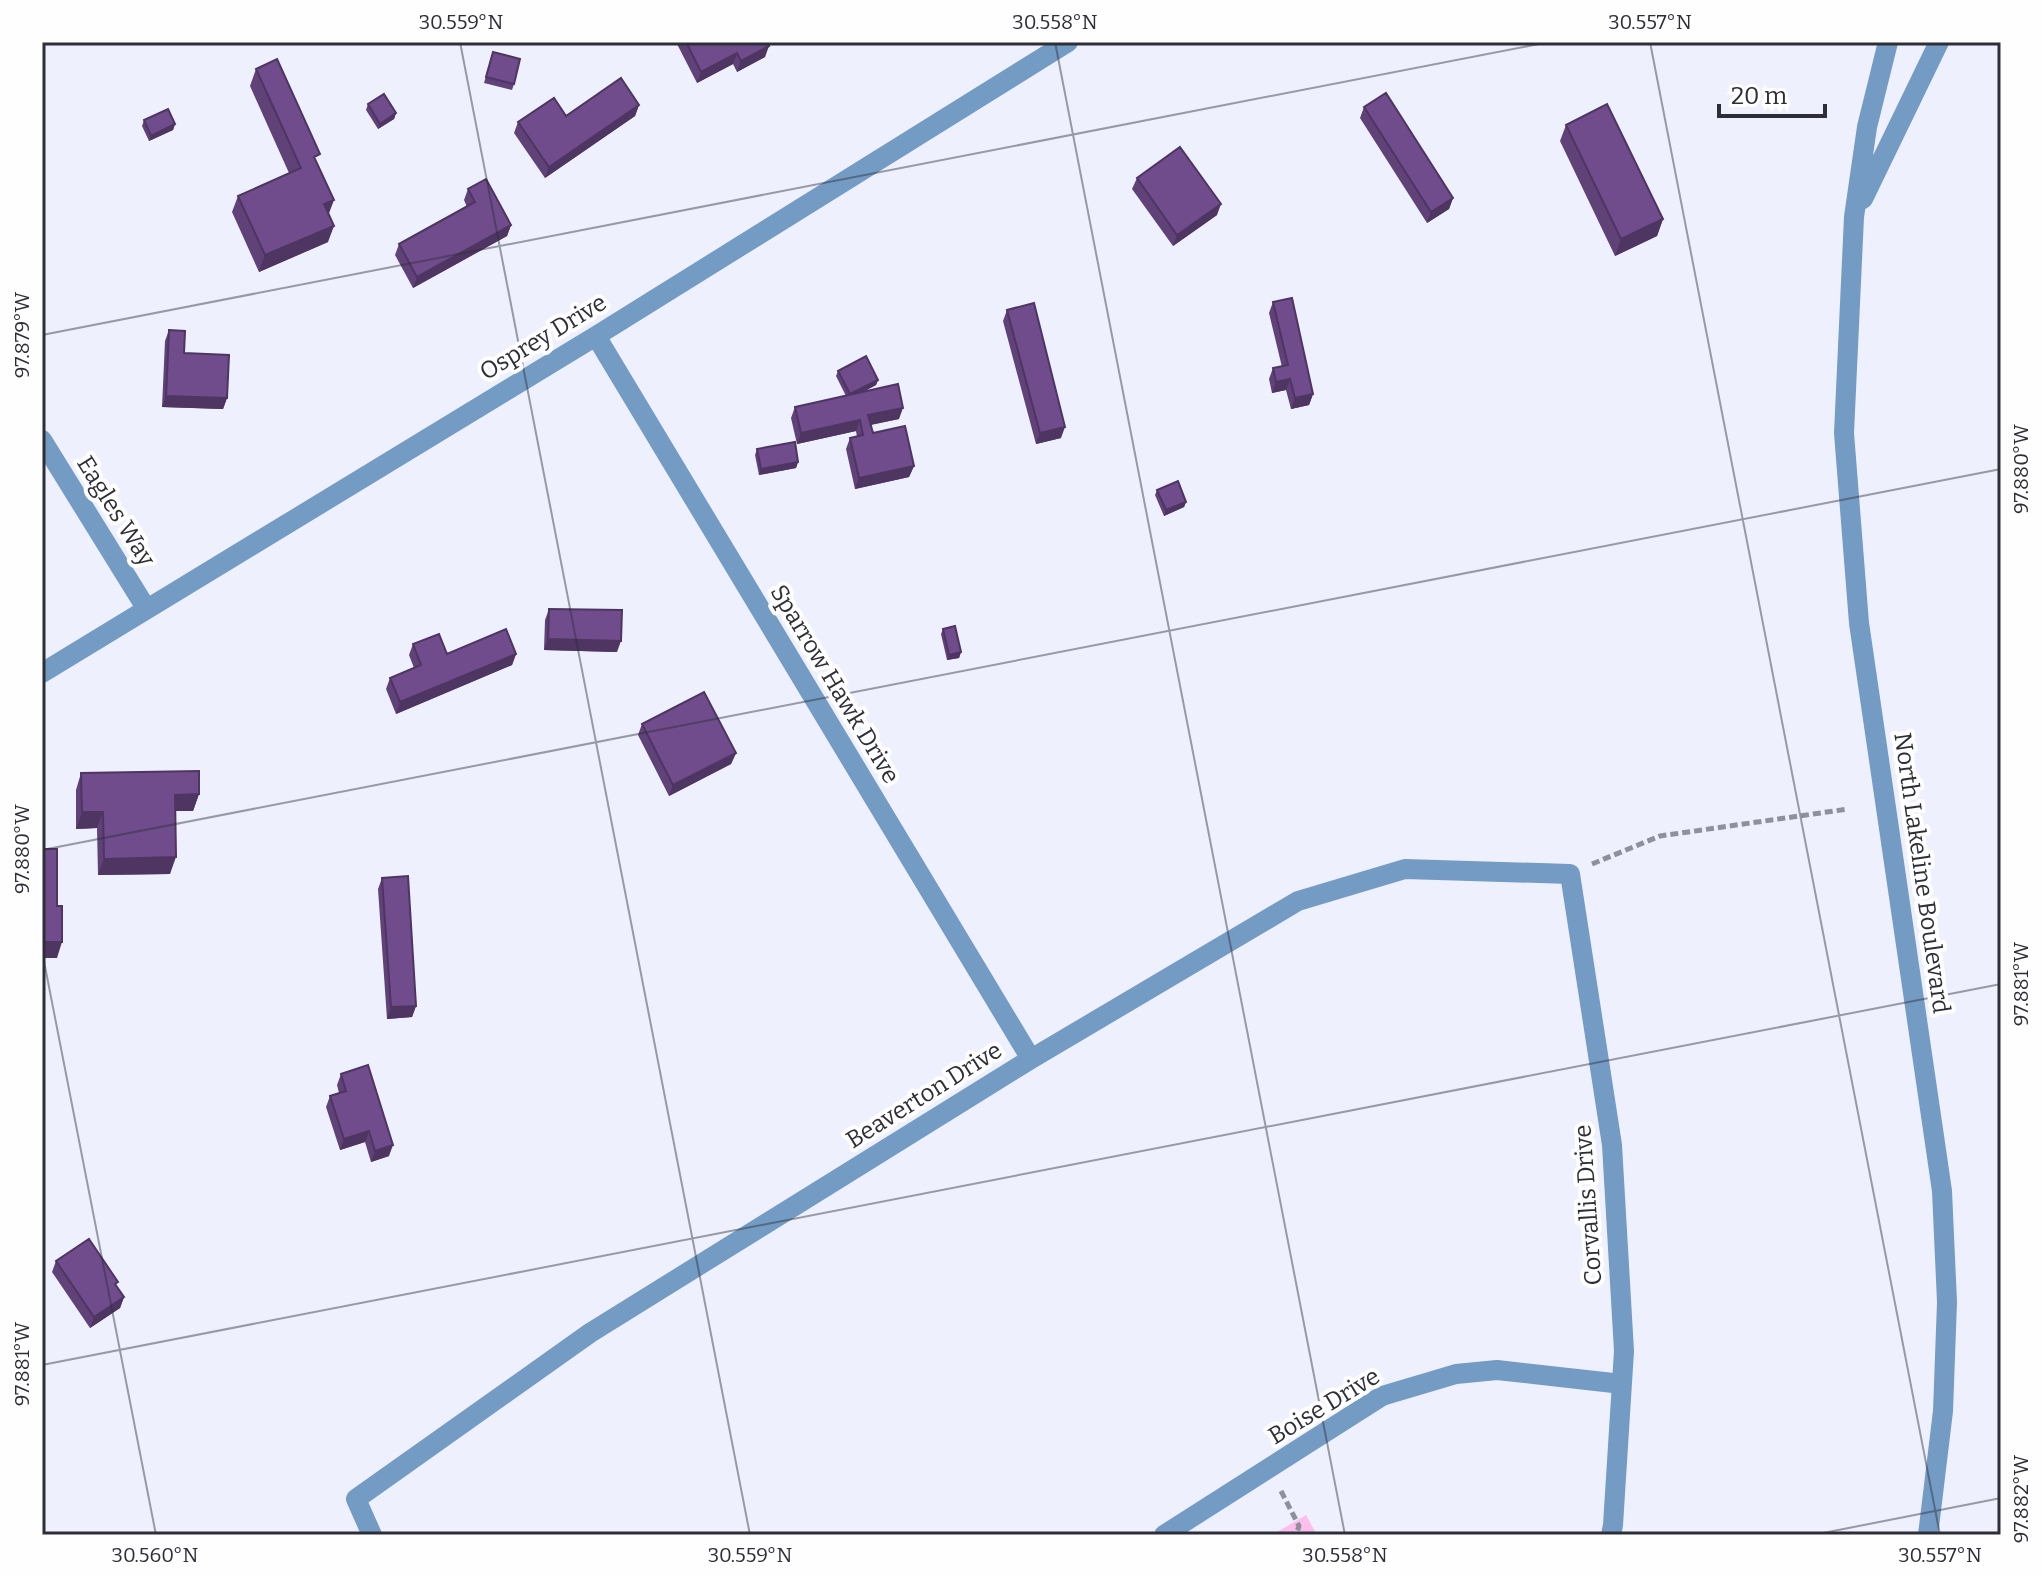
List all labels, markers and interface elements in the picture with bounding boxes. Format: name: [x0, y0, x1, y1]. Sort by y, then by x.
text: 30.559°N: [419, 10, 503, 34]
text: 30.558°N: [1012, 10, 1098, 34]
text: 30.557°N: [1608, 10, 1692, 34]
scale bar: [1719, 68, 1825, 118]
text: 20 m: [1731, 82, 1787, 110]
street label: Osprey Drive: [475, 288, 611, 386]
text: 97.879°W: [10, 291, 34, 378]
text: 97.880°W: [2009, 424, 2033, 514]
street label: Eagles Way: [71, 451, 161, 572]
street label: Sparrow Hawk Drive: [765, 580, 905, 788]
street label: North Lakeline Boulevard: [1888, 731, 1956, 1015]
text: 97.880°W: [10, 804, 34, 894]
text: 97.881°W: [2009, 941, 2033, 1026]
street label: Beaverton Drive: [841, 1036, 1007, 1154]
street label: Corvallis Drive: [1568, 1124, 1608, 1286]
text: 97.881°W: [10, 1321, 34, 1406]
street label: Boise Drive: [1263, 1362, 1385, 1450]
text: 97.882°W: [2009, 1454, 2033, 1543]
text: 30.560°N: [112, 1543, 199, 1567]
text: 30.559°N: [708, 1543, 792, 1567]
text: 30.558°N: [1302, 1543, 1388, 1567]
text: 30.557°N: [1898, 1543, 1982, 1567]

